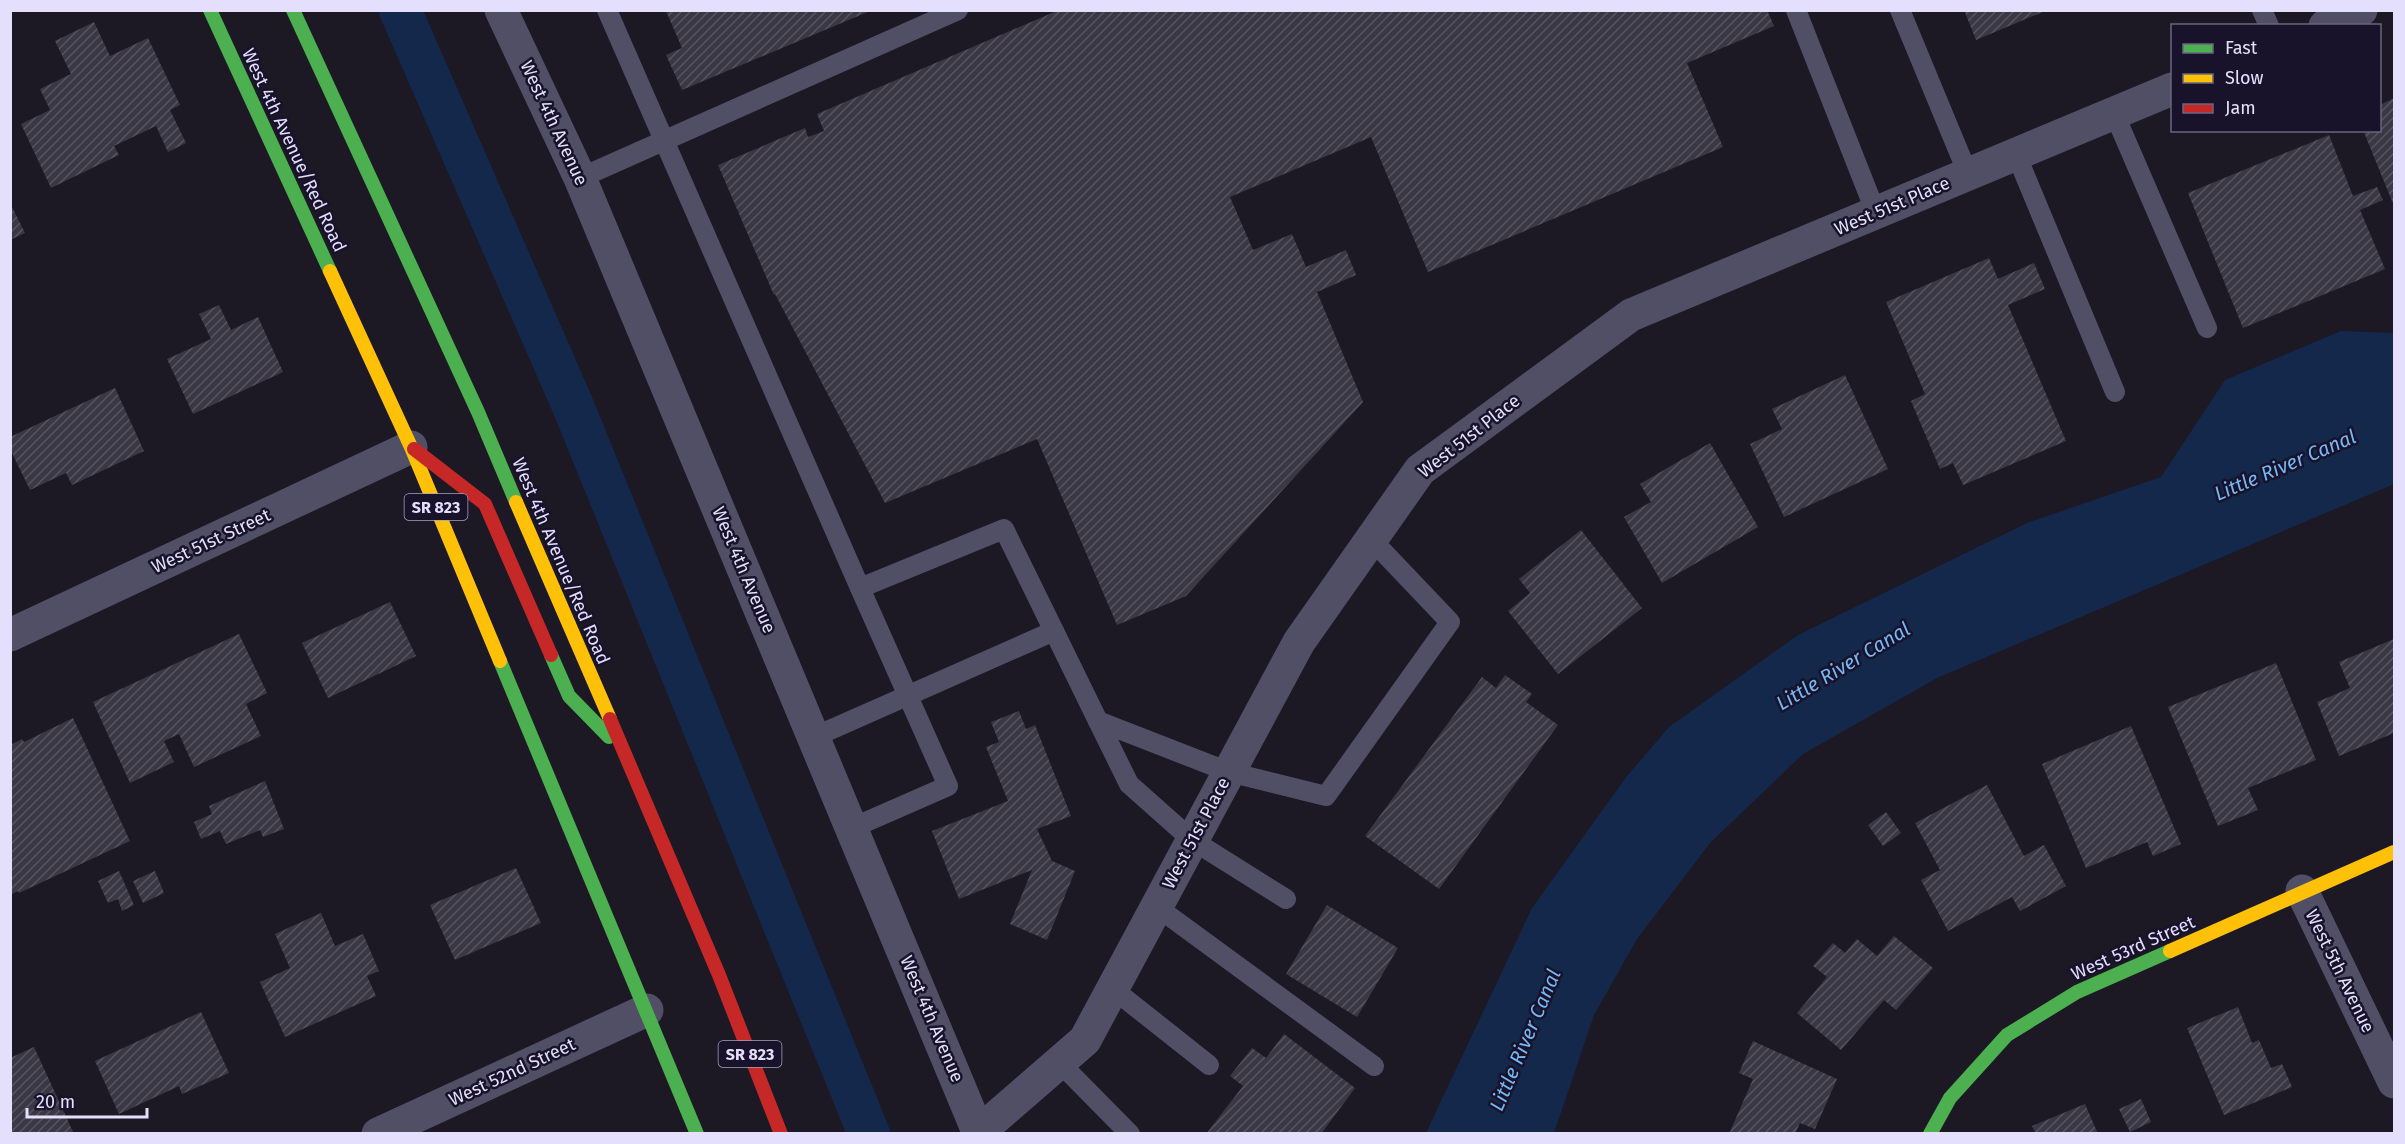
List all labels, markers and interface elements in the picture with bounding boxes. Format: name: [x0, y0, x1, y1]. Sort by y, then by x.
legend: [2171, 24, 2381, 132]
text: Fast: [2225, 37, 2258, 59]
street label: West 4th Avenue/Red Road: [237, 45, 351, 255]
street label: West 4th Avenue: [515, 57, 593, 189]
text: Slow: [2225, 67, 2264, 89]
text: Jam: [2225, 97, 2256, 119]
street label: West 51st Place: [1831, 172, 1953, 240]
street label: West 51st Place: [1414, 389, 1524, 483]
water label: Little River Canal: [2210, 424, 2360, 506]
street label: West 4th Avenue/Red Road: [507, 454, 615, 668]
road number: SR 823: [404, 494, 468, 520]
street label: West 4th Avenue: [707, 503, 781, 637]
street label: West 51st Street: [148, 504, 274, 578]
water label: Little River Canal: [1772, 617, 1914, 715]
street label: West 51st Place: [1157, 774, 1235, 892]
street label: West 5th Avenue: [2301, 906, 2379, 1036]
street label: West 53rd Street: [2068, 911, 2199, 985]
street label: West 4th Avenue: [895, 952, 969, 1086]
water label: Little River Canal: [1484, 965, 1566, 1115]
street label: West 52nd Street: [445, 1033, 579, 1111]
road number: SR 823: [718, 1041, 782, 1067]
scale bar: [27, 1081, 147, 1119]
text: 20 m: [36, 1091, 75, 1113]

